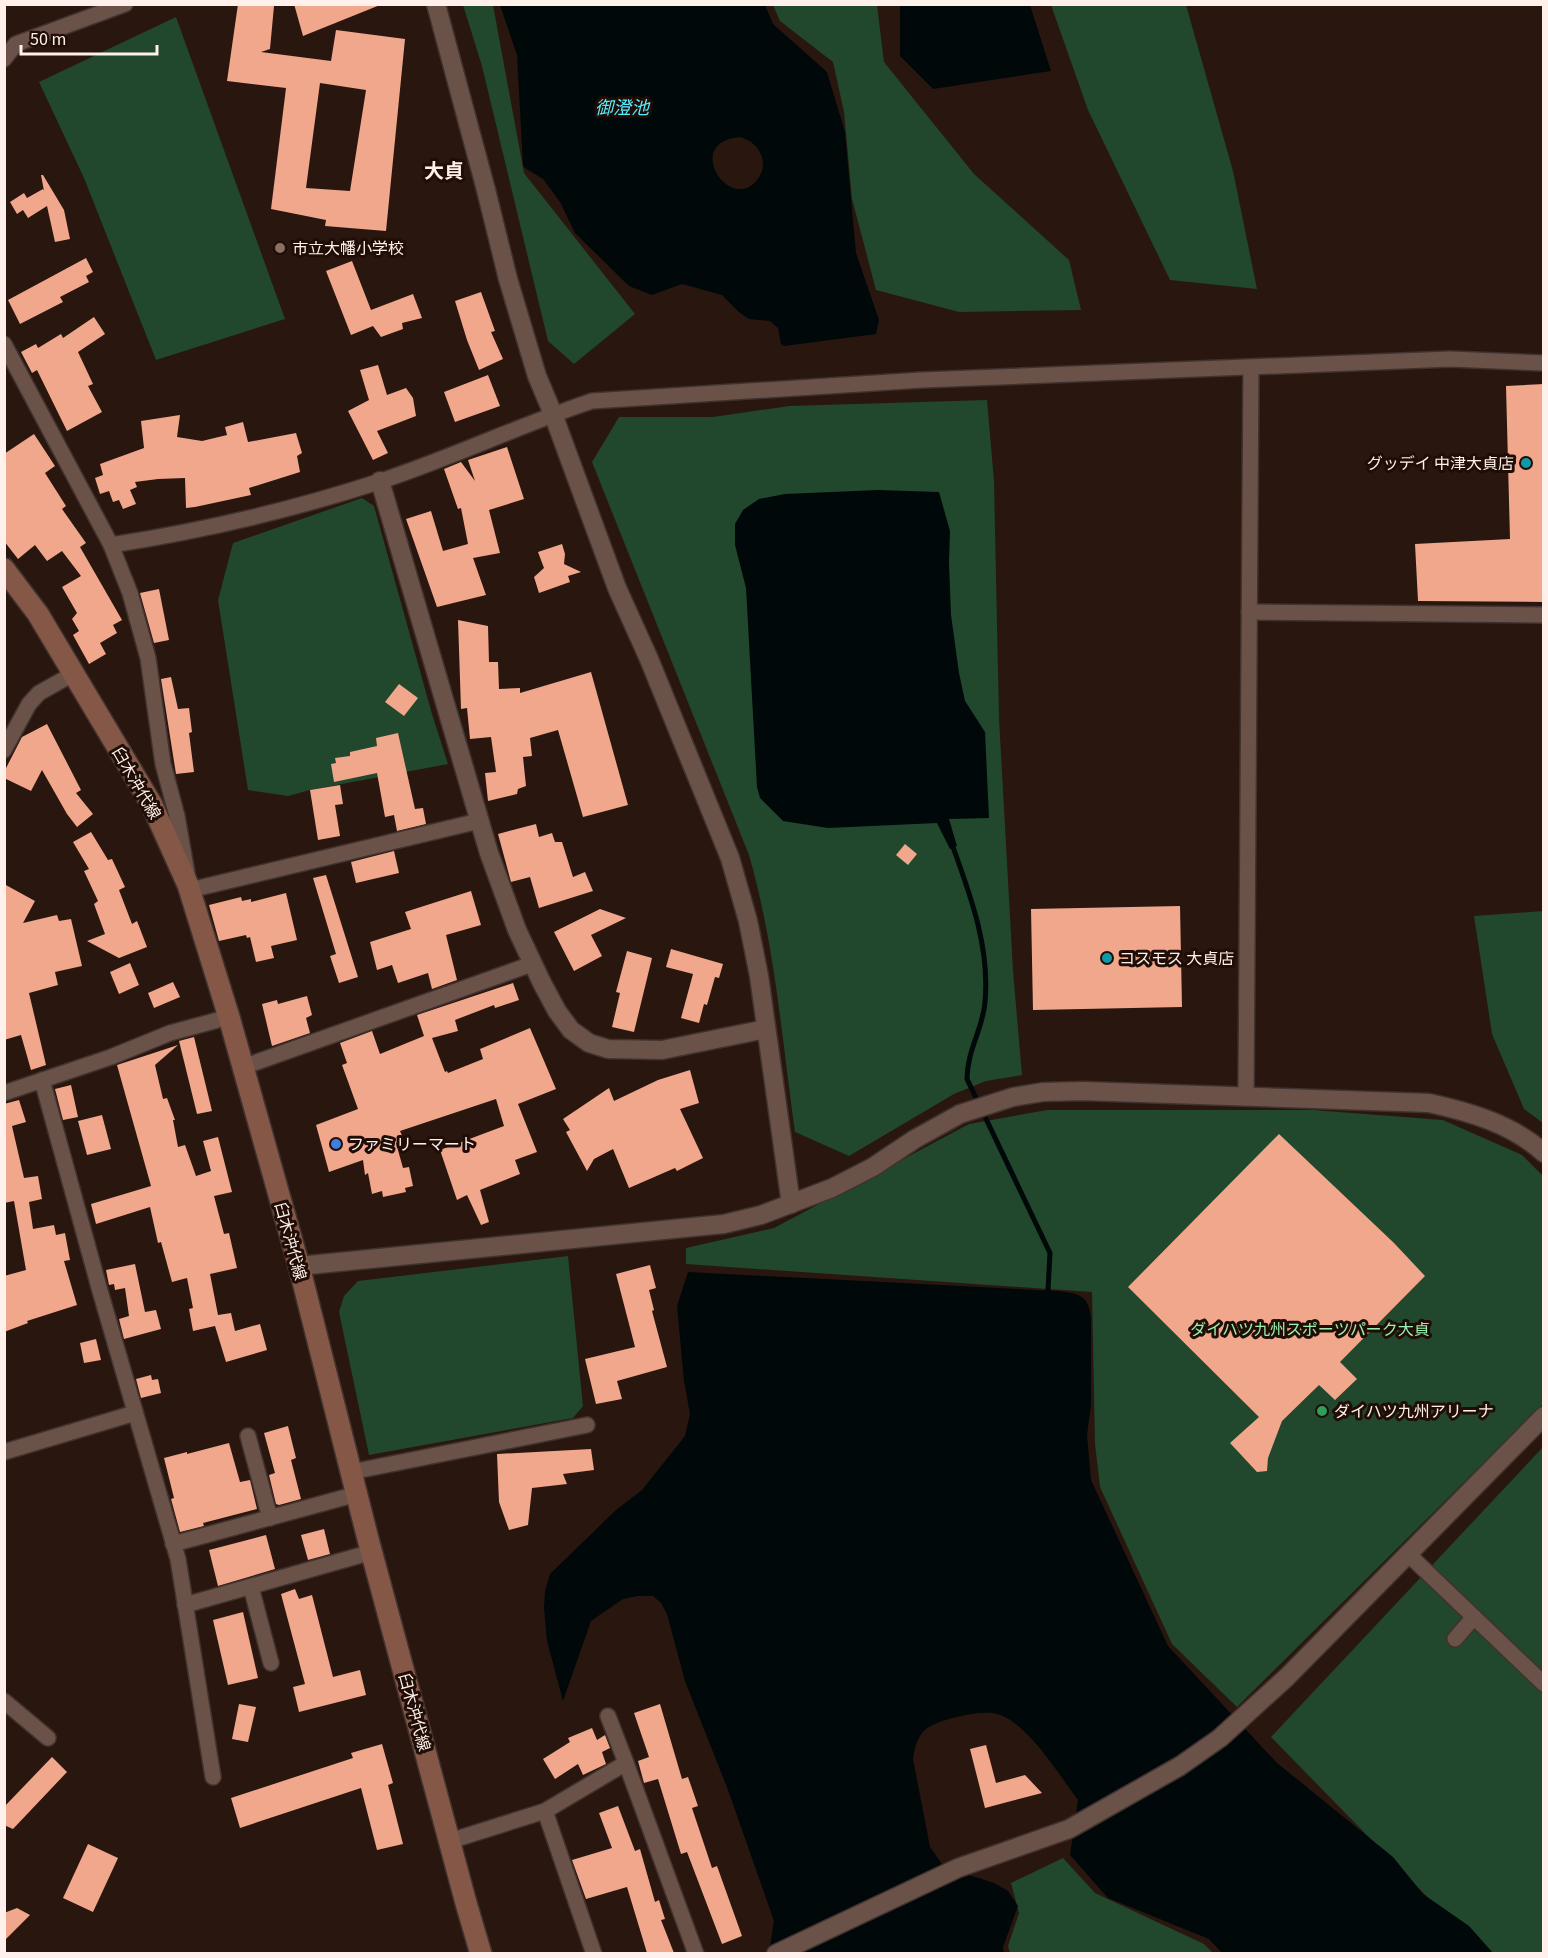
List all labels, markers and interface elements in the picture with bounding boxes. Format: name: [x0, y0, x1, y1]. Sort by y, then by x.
scale bar: [21, 18, 158, 56]
text: 50 m: [30, 27, 66, 52]
water label: 御澄池: [595, 96, 651, 121]
district label: 大貞: [424, 158, 464, 186]
place label: 市立大幡小学校: [292, 238, 404, 260]
marker: 市立大幡小学校: [273, 241, 287, 255]
place label: グッデイ 中津大貞店: [1367, 453, 1514, 475]
marker: グッデイ 中津大貞店: [1519, 456, 1533, 470]
street label: 臼木沖代線: [107, 743, 166, 824]
place label: コスモス 大貞店: [1119, 948, 1234, 970]
marker: コスモス 大貞店: [1100, 951, 1114, 965]
place label: ファミリーマート: [348, 1134, 476, 1156]
marker: ファミリーマート: [329, 1137, 343, 1151]
street label: 臼木沖代線: [269, 1200, 311, 1283]
park label: ダイハツ九州スポーツパーク大貞: [1190, 1319, 1430, 1341]
place label: ダイハツ九州アリーナ: [1334, 1401, 1494, 1423]
marker: ダイハツ九州アリーナ: [1315, 1404, 1329, 1418]
street label: 臼木沖代線: [393, 1671, 435, 1754]

